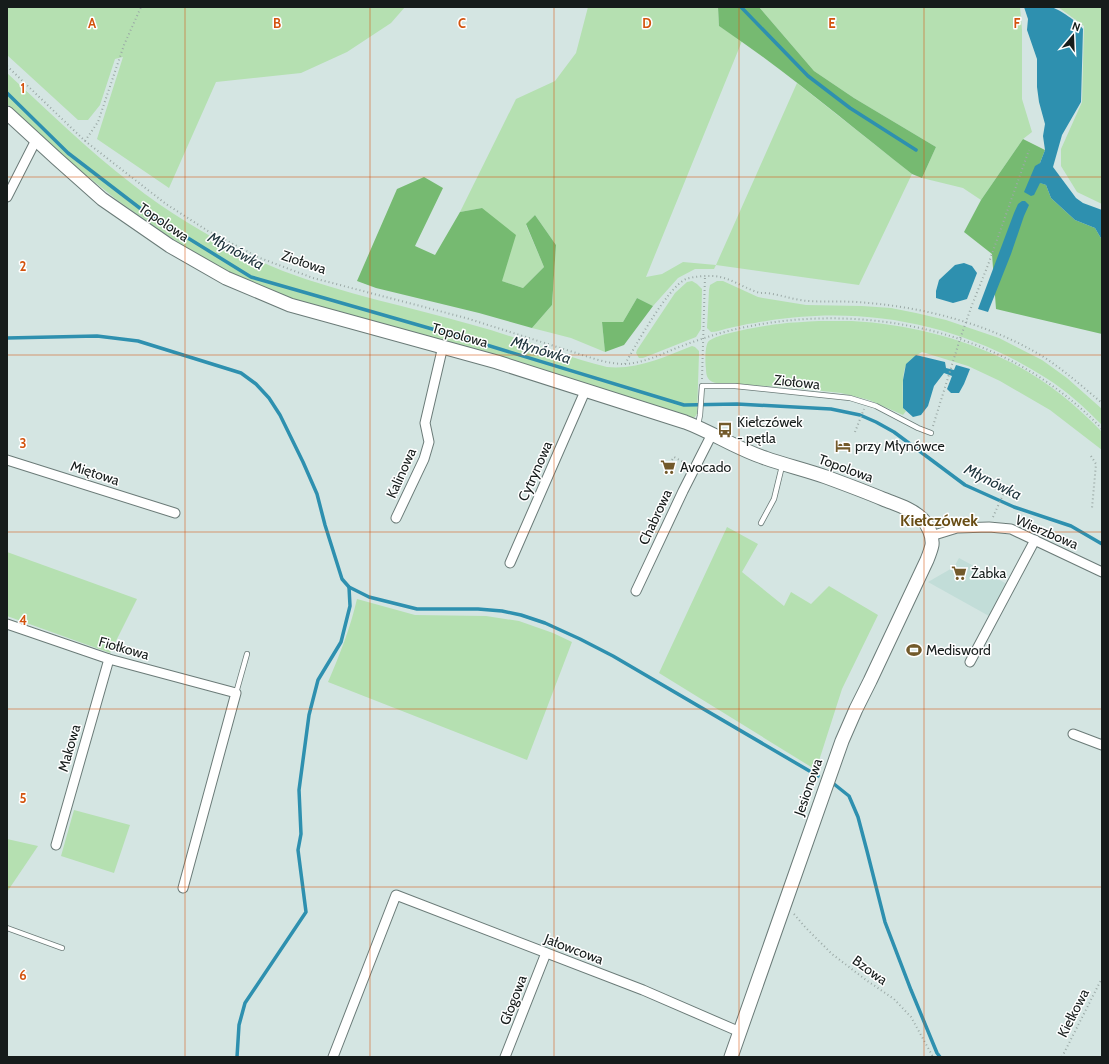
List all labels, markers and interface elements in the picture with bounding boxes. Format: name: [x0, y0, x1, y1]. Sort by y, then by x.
text: A: [88, 15, 97, 31]
text: B: [273, 15, 281, 31]
text: C: [458, 15, 466, 31]
text: D: [642, 15, 652, 31]
text: E: [828, 15, 836, 31]
text: F: [1014, 15, 1021, 31]
north arrow: [1053, 16, 1093, 56]
text: N: [1070, 19, 1082, 34]
text: 1: [21, 80, 25, 96]
street label: Topolowa: [135, 199, 193, 246]
water label: Młynówka: [204, 228, 267, 274]
street label: Ziołowa: [279, 246, 329, 278]
text: 2: [20, 258, 27, 274]
street label: Topolowa: [430, 318, 490, 352]
water label: Młynówka: [508, 332, 573, 368]
street label: Ziołowa: [773, 371, 821, 393]
place label: Kiełczówek - pętla: [737, 413, 803, 447]
bus stop icon: Kiełczówek - pętla: [716, 421, 734, 439]
text: 3: [19, 435, 27, 451]
hotel icon: przy Młynówce: [834, 437, 852, 455]
place label: przy Młynówce: [855, 437, 945, 455]
street label: Cytrynowa: [514, 438, 556, 504]
street label: Kalinowa: [382, 445, 420, 501]
street label: Topolowa: [816, 450, 876, 486]
street label: Miętowa: [68, 457, 122, 489]
supermarket icon: Avocado: [659, 458, 677, 476]
place label: Avocado: [680, 458, 731, 476]
water label: Młynówka: [961, 460, 1024, 504]
street label: Chabrowa: [634, 486, 676, 548]
district label: Kiełczówek: [900, 511, 978, 530]
street label: Wierzbowa: [1013, 511, 1081, 553]
supermarket icon: Żabka: [950, 564, 968, 582]
place label: Żabka: [971, 564, 1006, 582]
text: 4: [19, 612, 27, 628]
street label: Fiołkowa: [97, 632, 152, 664]
sports icon: Medisword: [905, 641, 923, 659]
place label: Medisword: [926, 641, 991, 659]
street label: Makowa: [54, 722, 84, 774]
street label: Jesionowa: [790, 756, 826, 819]
text: 5: [20, 790, 27, 806]
street label: Jałowcowa: [541, 929, 606, 969]
street label: Bzowa: [849, 951, 891, 989]
text: 6: [19, 967, 27, 983]
street label: Głogowa: [495, 972, 531, 1027]
street label: Kiełkowa: [1053, 985, 1093, 1040]

